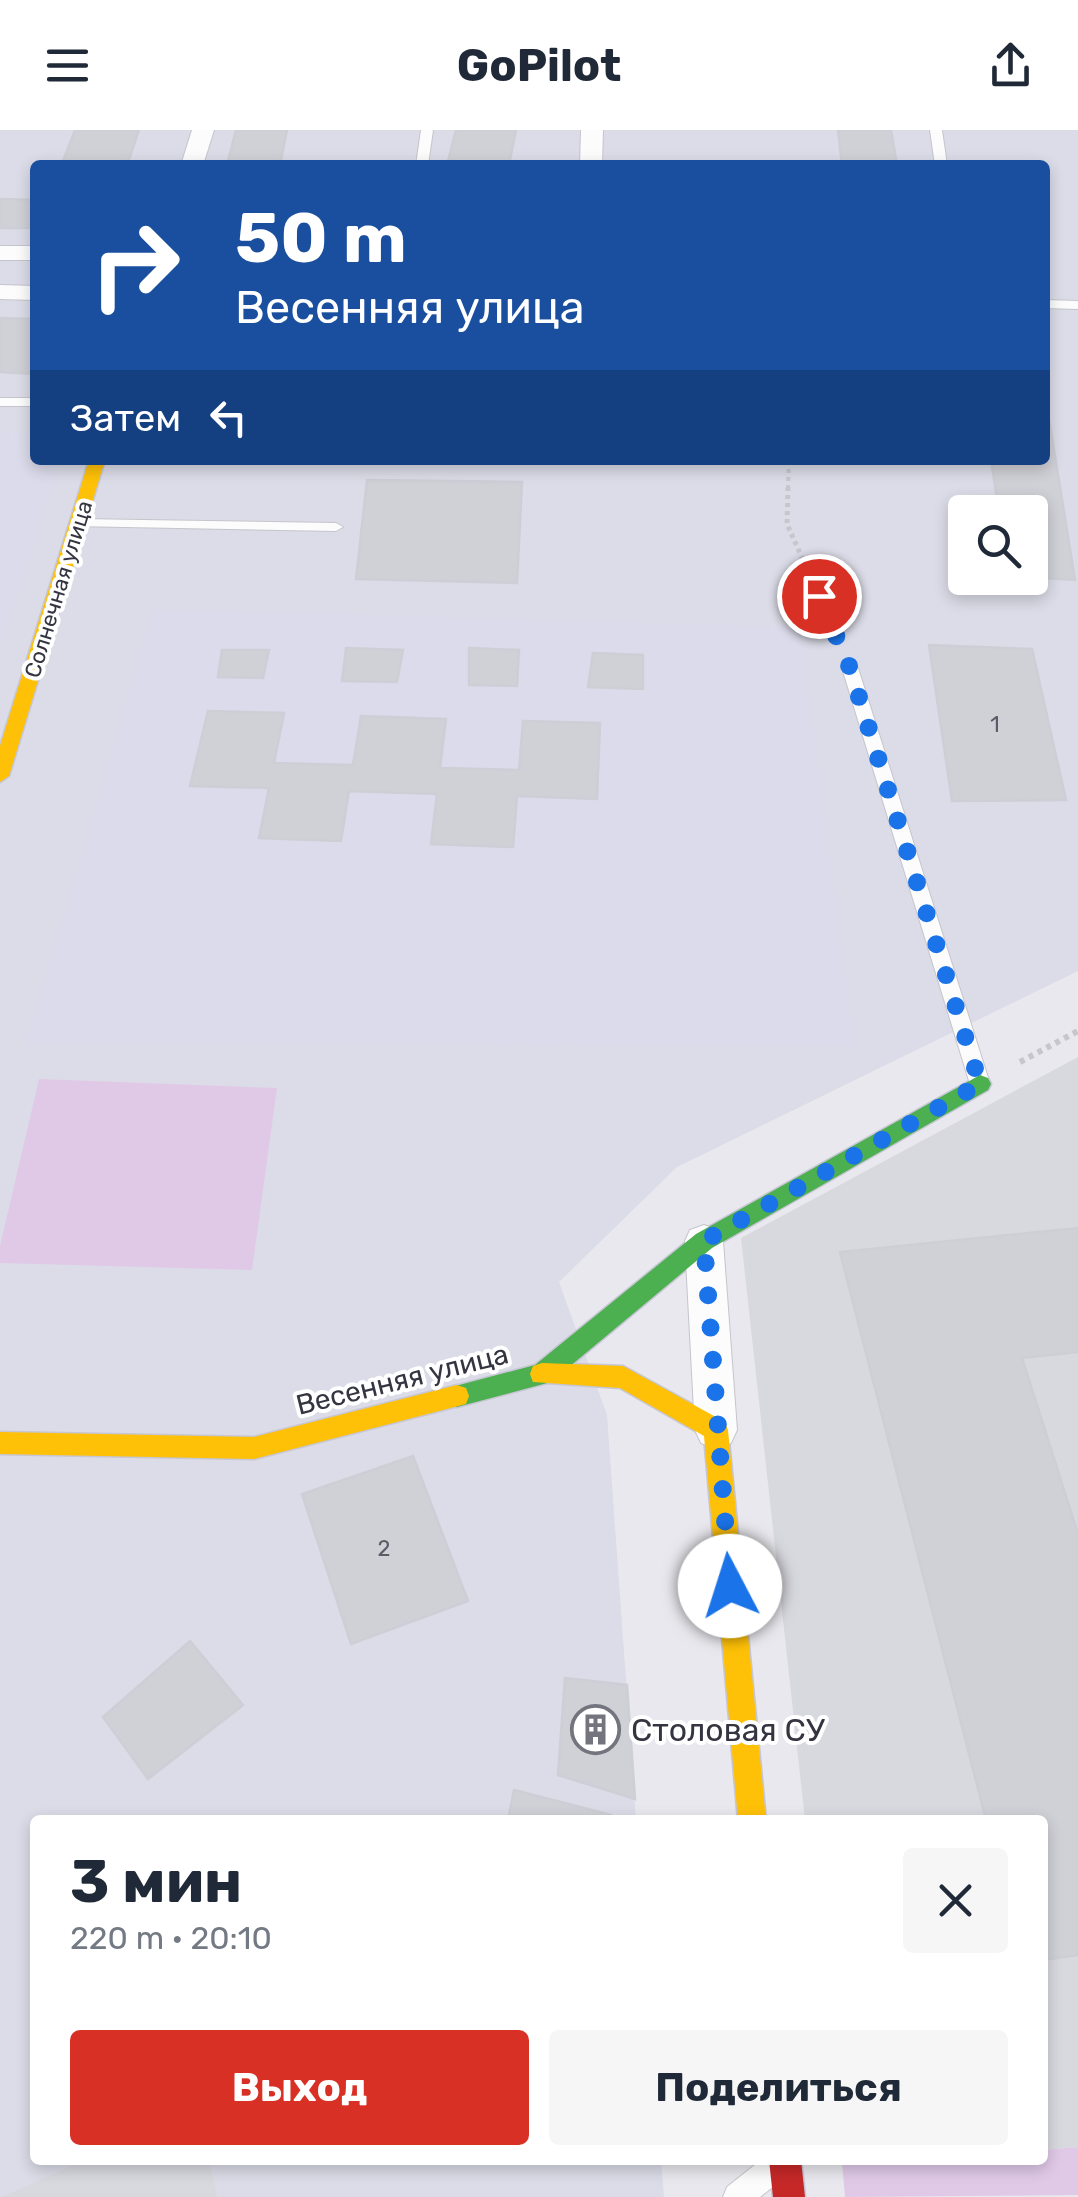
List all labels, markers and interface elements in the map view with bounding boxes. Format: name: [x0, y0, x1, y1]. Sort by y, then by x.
icon: menu: [40, 38, 95, 93]
icon: share: [983, 38, 1038, 93]
text: GoPilot: [457, 39, 621, 92]
text: 50 m: [235, 197, 407, 280]
icon: right: [70, 200, 200, 330]
text: Весенняя улица: [235, 281, 585, 334]
icon: left: [201, 390, 256, 445]
text: Затем: [70, 395, 181, 441]
map controls: [948, 495, 1048, 595]
button: search: [948, 495, 1048, 595]
street label: Солнечная улица: [19, 497, 98, 681]
pin: [777, 554, 862, 639]
icon: arrive: [792, 569, 847, 624]
house number: 1: [990, 711, 1000, 738]
street label: Весенняя улица: [293, 1337, 512, 1422]
position arrow: [678, 1534, 782, 1638]
house number: 2: [378, 1535, 390, 1562]
building icon: Столовая СУ: [570, 1704, 622, 1756]
place label: Столовая СУ: [631, 1711, 825, 1749]
text: 3 мин: [70, 1846, 242, 1917]
button: close: [903, 1848, 1008, 1953]
text: 220 m · 20:10: [70, 1919, 272, 1957]
button: Выход: [70, 2030, 529, 2145]
button: Поделиться: [549, 2030, 1008, 2145]

